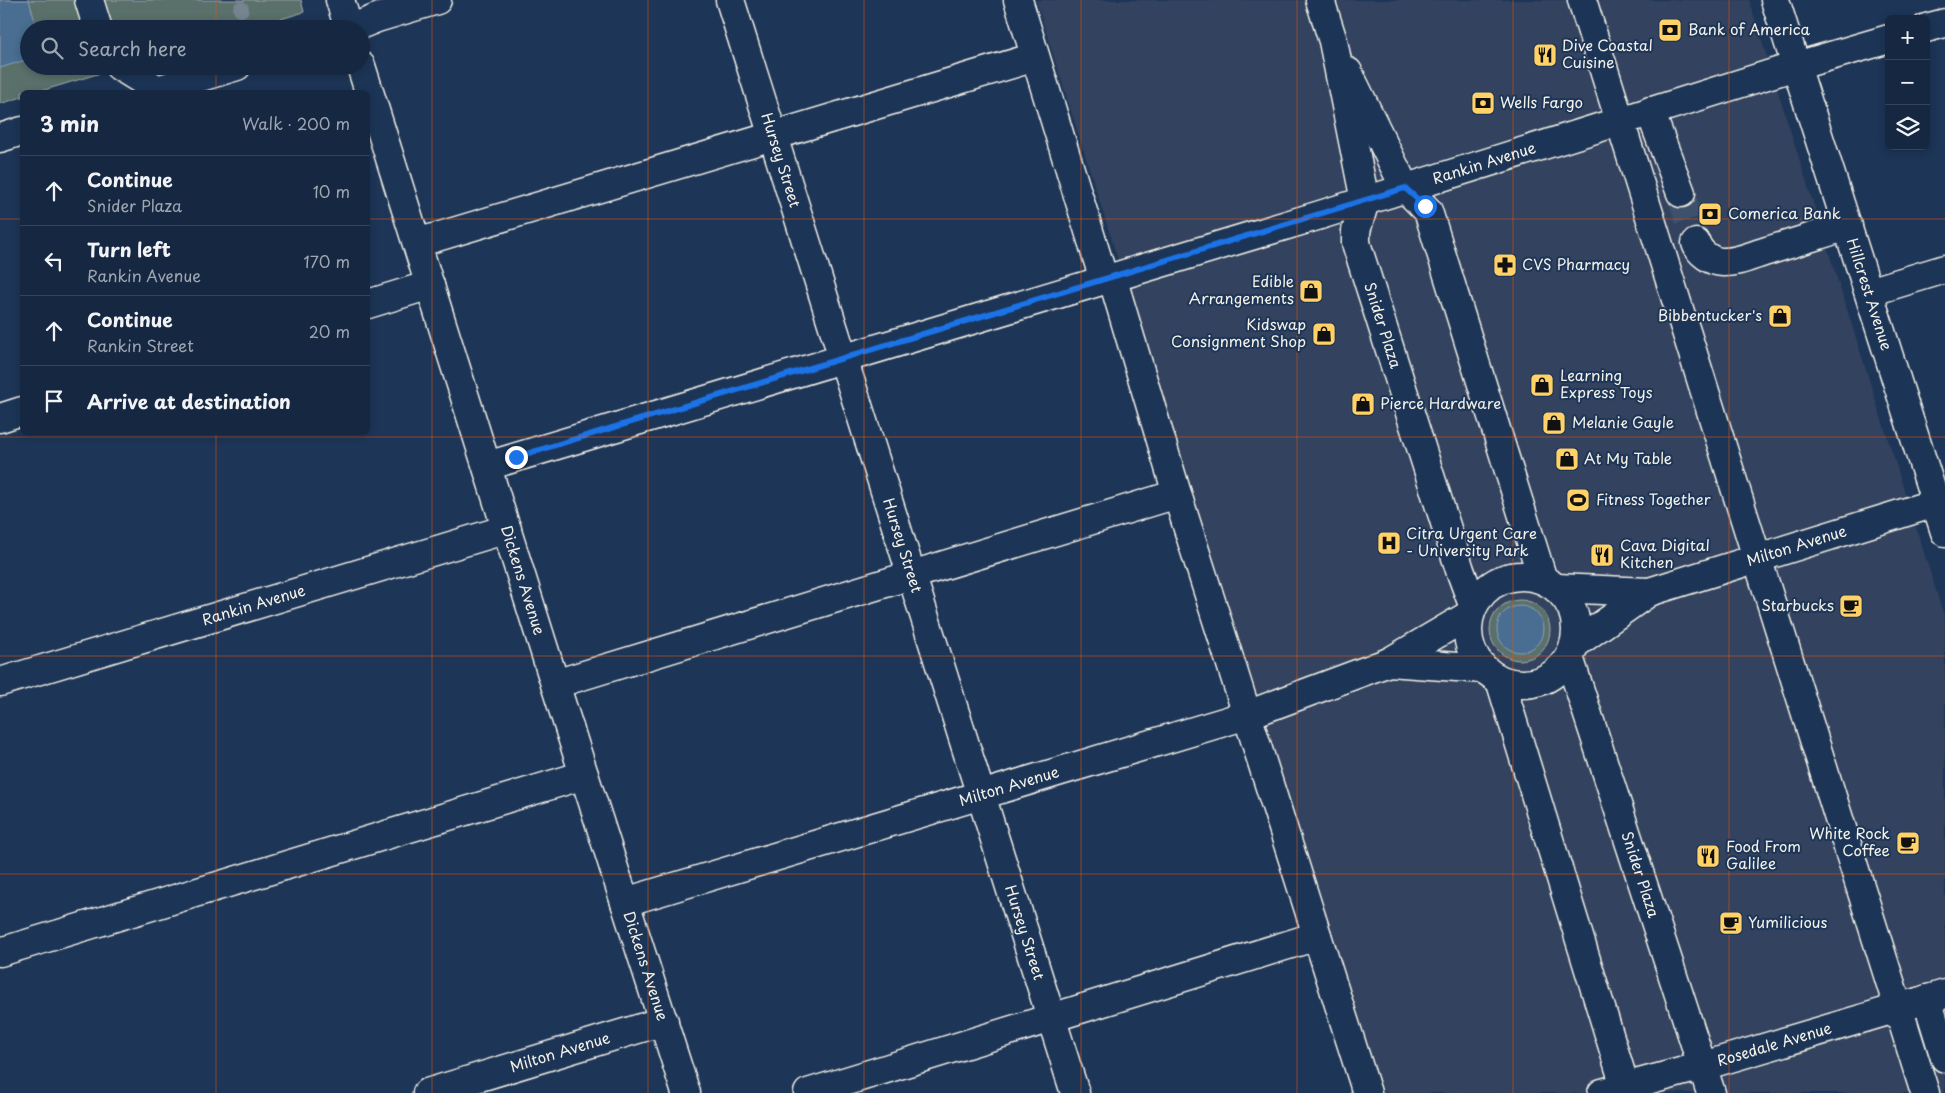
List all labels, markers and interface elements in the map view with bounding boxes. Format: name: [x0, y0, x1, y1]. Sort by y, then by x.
map controls: [1885, 15, 1930, 150]
button: +: [1885, 15, 1930, 60]
bank icon: Bank of America: [1657, 17, 1683, 43]
place label: Bank of America: [1688, 17, 1811, 40]
search box: [20, 20, 370, 75]
place label: Dive Coastal Cuisine: [1562, 33, 1653, 73]
icon: search: [38, 34, 66, 62]
text: Search here: [78, 34, 187, 62]
restaurant icon: Dive Coastal Cuisine: [1532, 42, 1558, 68]
button: −: [1885, 60, 1930, 105]
bank icon: Wells Fargo: [1470, 90, 1496, 116]
place label: Wells Fargo: [1500, 90, 1583, 113]
button: layers: [1885, 105, 1930, 150]
text: 3 min: [40, 107, 99, 139]
street label: Hursey Street: [756, 110, 808, 210]
text: Walk · 200 m: [242, 111, 350, 135]
street label: Rankin Avenue: [1429, 135, 1538, 189]
text: Continue: [87, 165, 173, 193]
icon: ahead: [40, 177, 68, 205]
text: 10 m: [313, 179, 350, 203]
text: Snider Plaza: [87, 193, 182, 217]
route start: [1414, 195, 1437, 218]
bank icon: Comerica Bank: [1697, 201, 1723, 227]
place label: Comerica Bank: [1728, 201, 1841, 224]
text: Turn left: [87, 235, 171, 263]
street label: Hillcrest Avenue: [1842, 235, 1899, 353]
icon: left: [40, 247, 68, 275]
text: 170 m: [304, 249, 350, 273]
pharmacy icon: CVS Pharmacy: [1492, 252, 1518, 278]
place label: CVS Pharmacy: [1522, 252, 1630, 275]
text: Rankin Avenue: [87, 263, 201, 287]
place label: Edible Arrangements: [1189, 269, 1294, 309]
shop icon: Edible Arrangements: [1298, 278, 1324, 304]
street label: Snider Plaza: [1359, 279, 1408, 372]
place label: Bibbentucker's: [1658, 303, 1762, 326]
shop icon: Bibbentucker's: [1767, 303, 1793, 329]
text: Continue: [87, 305, 173, 333]
place label: Kidswap Consignment Shop: [1171, 312, 1306, 352]
icon: ahead: [40, 317, 68, 345]
text: 20 m: [309, 319, 350, 343]
shop icon: Kidswap Consignment Shop: [1311, 321, 1337, 347]
text: Rankin Street: [87, 333, 194, 357]
place label: Learning Express Toys: [1560, 363, 1653, 403]
shop icon: Learning Express Toys: [1529, 372, 1555, 398]
icon: arrive: [40, 387, 68, 415]
text: Arrive at destination: [87, 387, 291, 415]
shop icon: Pierce Hardware: [1350, 391, 1376, 417]
place label: Pierce Hardware: [1380, 391, 1501, 414]
shop icon: Melanie Gayle: [1541, 410, 1567, 436]
place label: Melanie Gayle: [1572, 410, 1674, 433]
route end: [505, 446, 528, 469]
shop icon: At My Table: [1554, 446, 1580, 472]
place label: At My Table: [1584, 446, 1672, 469]
sports icon: Fitness Together: [1565, 487, 1591, 513]
place label: Fitness Together: [1596, 487, 1711, 510]
street label: Hursey Street: [878, 495, 929, 596]
street label: Milton Avenue: [1743, 518, 1849, 571]
place label: Citra Urgent Care - University Park: [1406, 521, 1537, 561]
street label: Dickens Avenue: [496, 522, 552, 637]
hospital icon: Citra Urgent Care - University Park: [1376, 530, 1402, 556]
place label: Cava Digital Kitchen: [1620, 533, 1710, 573]
restaurant icon: Cava Digital Kitchen: [1589, 542, 1615, 568]
street label: Rankin Avenue: [199, 578, 308, 630]
place label: Starbucks: [1761, 593, 1834, 616]
cafe icon: Starbucks: [1838, 593, 1864, 619]
street label: Milton Avenue: [956, 759, 1061, 811]
place label: White Rock Coffee: [1809, 821, 1890, 861]
street label: Snider Plaza: [1617, 828, 1666, 921]
cafe icon: White Rock Coffee: [1895, 830, 1921, 856]
place label: Food From Galilee: [1726, 834, 1801, 874]
restaurant icon: Food From Galilee: [1695, 843, 1721, 869]
street label: Hursey Street: [1000, 882, 1052, 983]
street label: Dickens Avenue: [619, 908, 675, 1023]
cafe icon: Yumilicious: [1718, 910, 1744, 936]
place label: Yumilicious: [1748, 910, 1828, 933]
street label: Rosedale Avenue: [1714, 1015, 1834, 1071]
street label: Milton Avenue: [507, 1025, 612, 1077]

